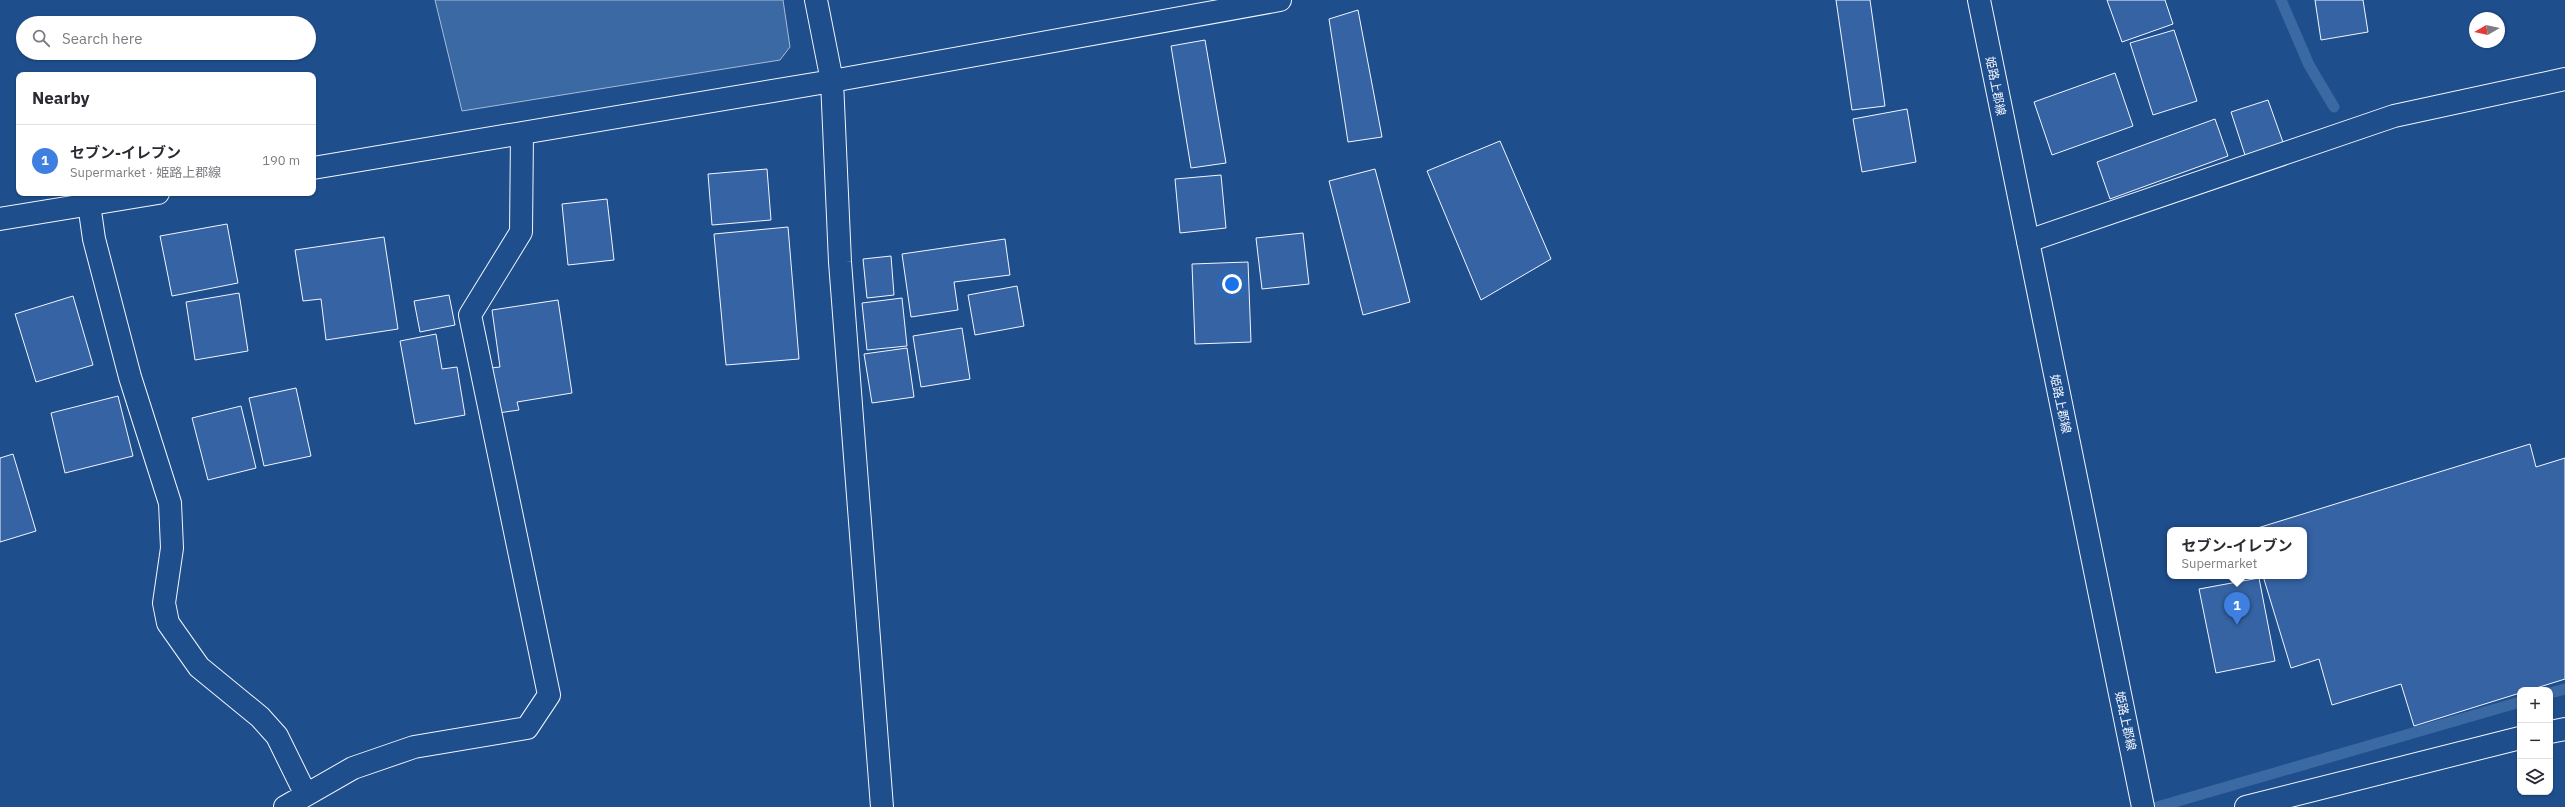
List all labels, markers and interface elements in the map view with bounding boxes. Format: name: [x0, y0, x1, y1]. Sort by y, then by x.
north arrow: [2469, 12, 2505, 48]
search box: [16, 16, 316, 60]
icon: search: [30, 27, 52, 49]
text: Search here: [62, 29, 142, 48]
street label: 姫路上郡線: [1983, 55, 2009, 117]
text: Nearby: [32, 87, 90, 109]
text: セブン-イレブン: [70, 143, 181, 162]
text: 1: [41, 152, 49, 169]
text: 190 m: [262, 152, 300, 169]
text: Supermarket · 姫路上郡線: [70, 164, 221, 181]
your location: [1222, 274, 1242, 294]
street label: 姫路上郡線: [2047, 373, 2075, 435]
popup: [2167, 527, 2307, 579]
text: セブン-イレブン: [2181, 536, 2293, 555]
text: Supermarket: [2181, 555, 2257, 572]
pin: 1: [2224, 592, 2250, 625]
map controls: [2517, 687, 2553, 795]
button: +: [2517, 687, 2553, 723]
street label: 姫路上郡線: [2112, 690, 2140, 752]
button: −: [2517, 723, 2553, 759]
button: layers: [2517, 759, 2553, 795]

